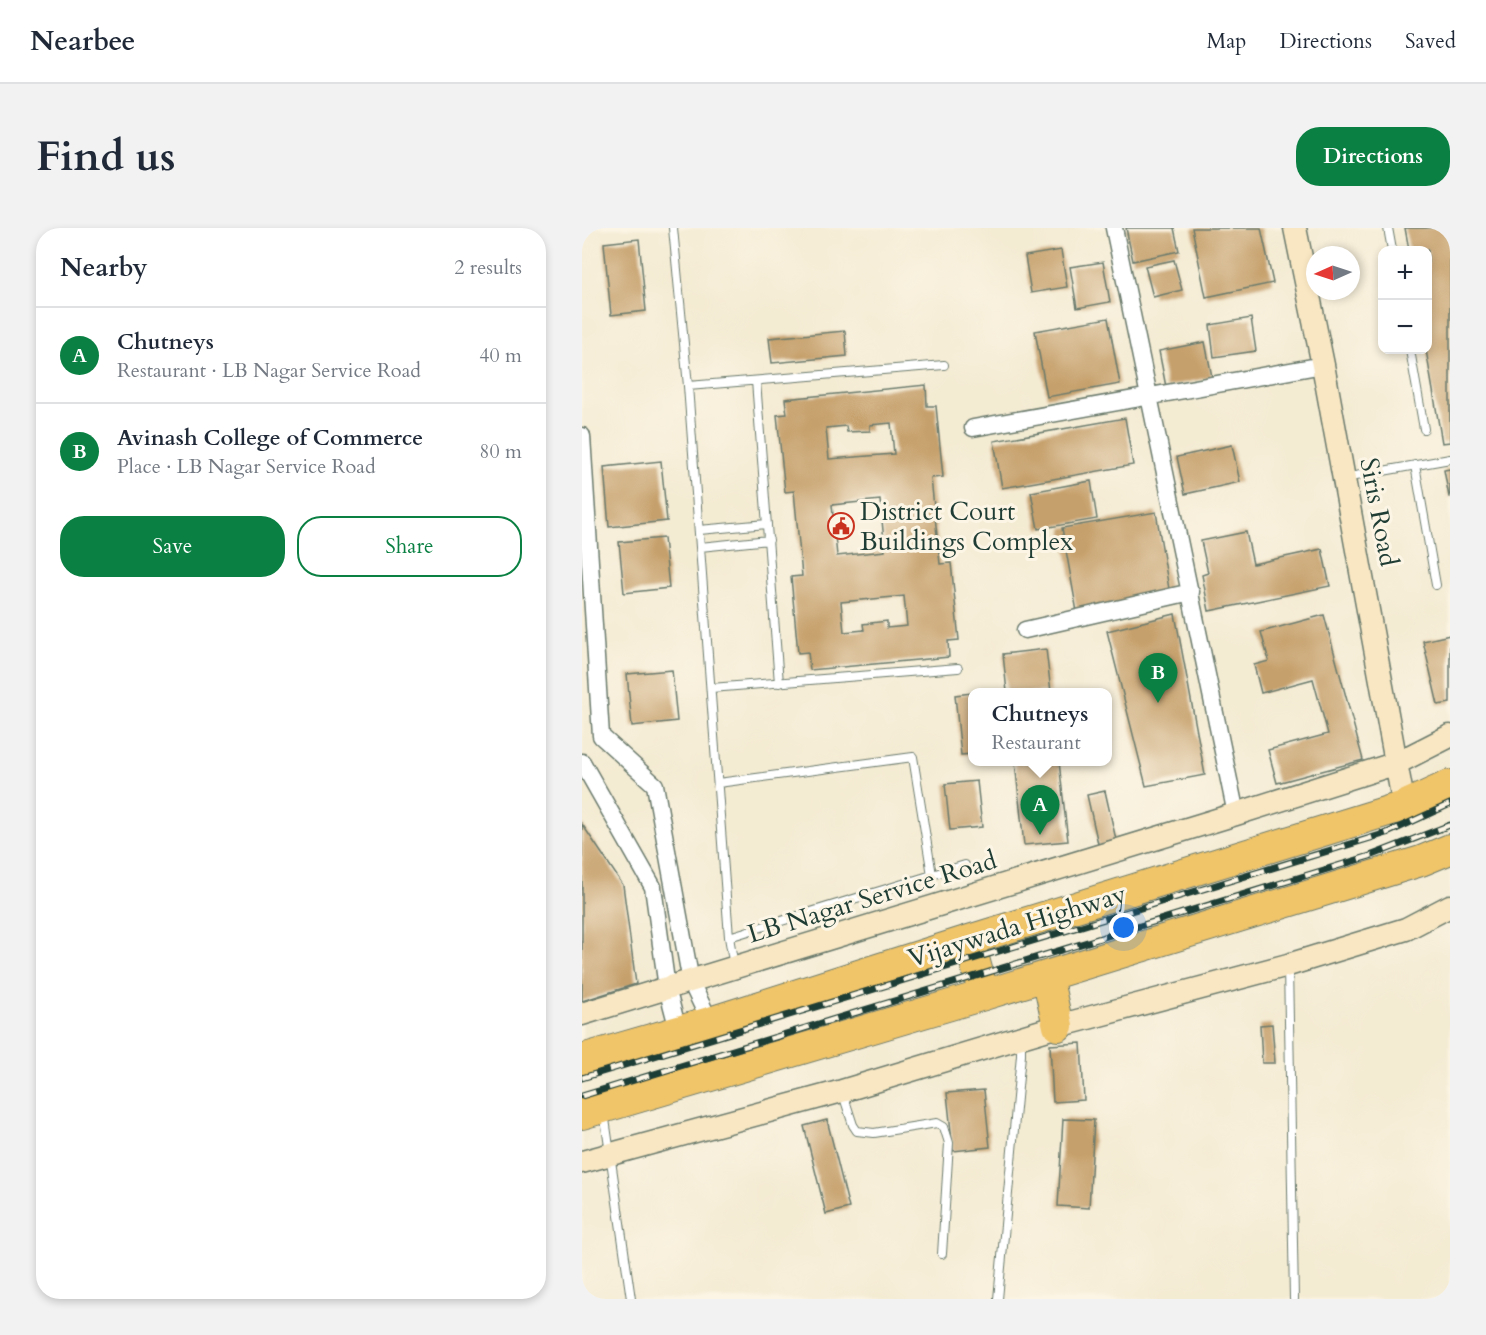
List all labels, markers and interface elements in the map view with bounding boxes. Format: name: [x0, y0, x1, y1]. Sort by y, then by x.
text: Nearbee: [30, 22, 135, 60]
text: Map: [1206, 27, 1246, 56]
text: Directions: [1279, 27, 1372, 56]
text: Saved: [1405, 27, 1456, 56]
button: Directions: [1296, 127, 1450, 186]
text: Find us: [36, 128, 176, 185]
north arrow: [1306, 246, 1360, 300]
map controls: [1378, 246, 1432, 354]
button: +: [1378, 246, 1432, 300]
text: Nearby: [60, 250, 148, 285]
text: 2 results: [454, 254, 522, 281]
button: −: [1378, 300, 1432, 354]
text: Chutneys: [117, 327, 214, 357]
text: A: [72, 342, 87, 369]
text: 40 m: [479, 342, 522, 369]
text: Restaurant · LB Nagar Service Road: [117, 357, 421, 384]
text: Avinash College of Commerce: [117, 423, 423, 453]
text: B: [72, 438, 87, 465]
text: 80 m: [479, 438, 522, 465]
text: Place · LB Nagar Service Road: [117, 453, 376, 480]
street label: Siris Road: [1351, 455, 1407, 569]
place label: District Court Buildings Complex: [860, 494, 1073, 559]
public building icon: District Court Buildings Complex: [826, 511, 856, 541]
button: Save: [60, 516, 285, 577]
button: Share: [297, 516, 522, 577]
pin: B: [1138, 654, 1178, 703]
popup: [968, 688, 1112, 766]
text: Chutneys: [992, 699, 1088, 729]
text: Restaurant: [992, 729, 1081, 756]
pin: A: [1020, 786, 1060, 835]
street label: LB Nagar Service Road: [743, 842, 1001, 952]
street label: Vijaywada Highway: [904, 876, 1131, 976]
your location: [1109, 913, 1138, 942]

